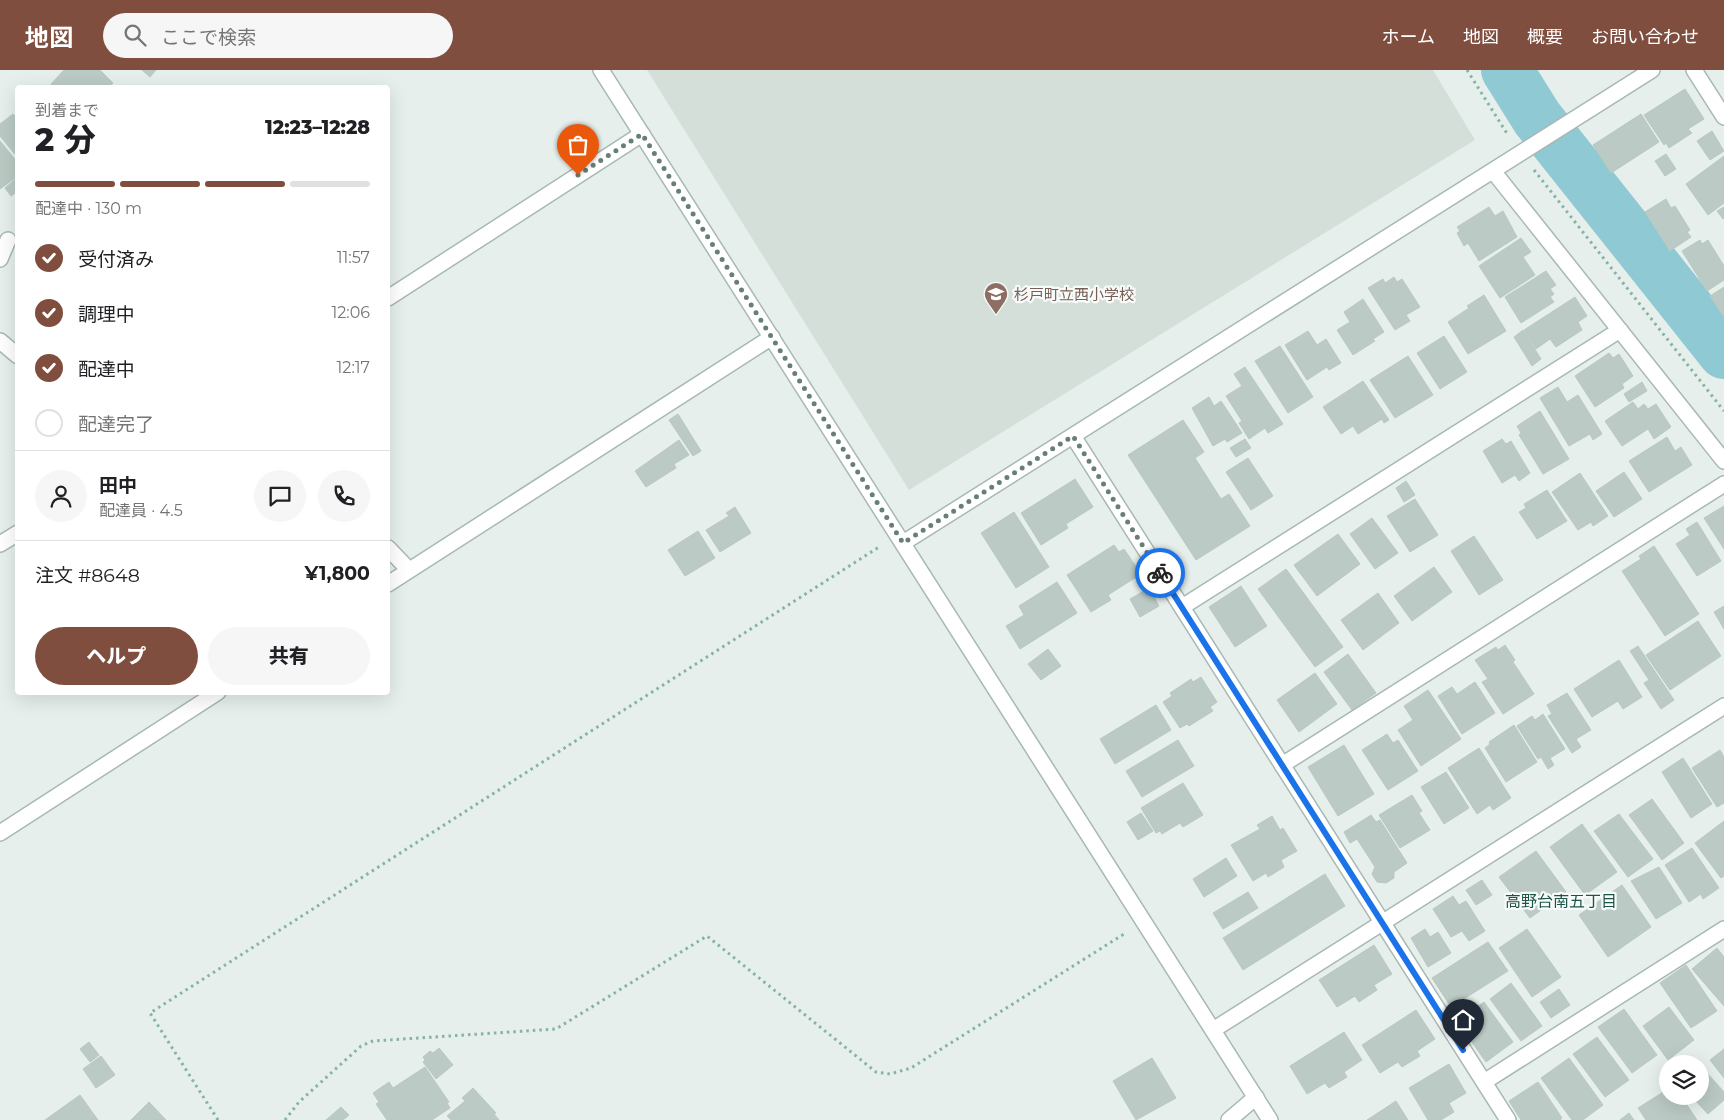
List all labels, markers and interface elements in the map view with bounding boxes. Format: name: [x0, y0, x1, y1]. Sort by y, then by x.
search box: [103, 13, 453, 58]
icon: search: [121, 21, 149, 49]
text: 地図: [25, 23, 73, 52]
text: ここで検索: [161, 26, 256, 49]
text: ホーム: [1382, 26, 1435, 48]
text: 地図: [1463, 26, 1499, 48]
text: 概要: [1527, 26, 1563, 48]
text: お問い合わせ: [1591, 26, 1699, 48]
text: 到着まで: [35, 101, 99, 120]
text: 12:23–12:28: [265, 116, 370, 139]
text: 2 分: [35, 120, 95, 159]
pin: [557, 124, 599, 175]
icon: bag: [564, 131, 592, 159]
text: 配達中 · 130 m: [35, 199, 142, 218]
icon: check: [35, 244, 63, 272]
text: 受付済み: [78, 248, 154, 271]
text: 11:57: [337, 248, 370, 267]
school or university icon: 杉戸町立西小学校: [983, 281, 1009, 315]
place label: 杉戸町立西小学校: [1014, 285, 1134, 304]
icon: check: [35, 299, 63, 327]
text: 調理中: [78, 303, 135, 326]
text: 12:06: [331, 303, 370, 322]
icon: check: [35, 354, 63, 382]
text: 配達中: [78, 358, 135, 381]
text: 12:17: [337, 358, 370, 377]
text: 配達完了: [78, 413, 154, 436]
button: person: [35, 470, 87, 522]
button: chat: [254, 470, 306, 522]
button: phone: [318, 470, 370, 522]
text: 田中: [99, 474, 137, 497]
text: 配達員 · 4.5: [99, 501, 183, 520]
courier: [1135, 548, 1185, 598]
icon: bike: [1146, 559, 1174, 587]
text: ¥1,800: [304, 562, 370, 585]
text: 注文 #8648: [35, 564, 140, 587]
button: ヘルプ: [35, 627, 198, 685]
button: 共有: [208, 627, 370, 685]
district label: 高野台南五丁目: [1505, 892, 1617, 911]
pin: [1442, 999, 1484, 1050]
icon: home: [1449, 1006, 1477, 1034]
map controls: [1659, 1055, 1709, 1105]
button: layers: [1659, 1055, 1709, 1105]

